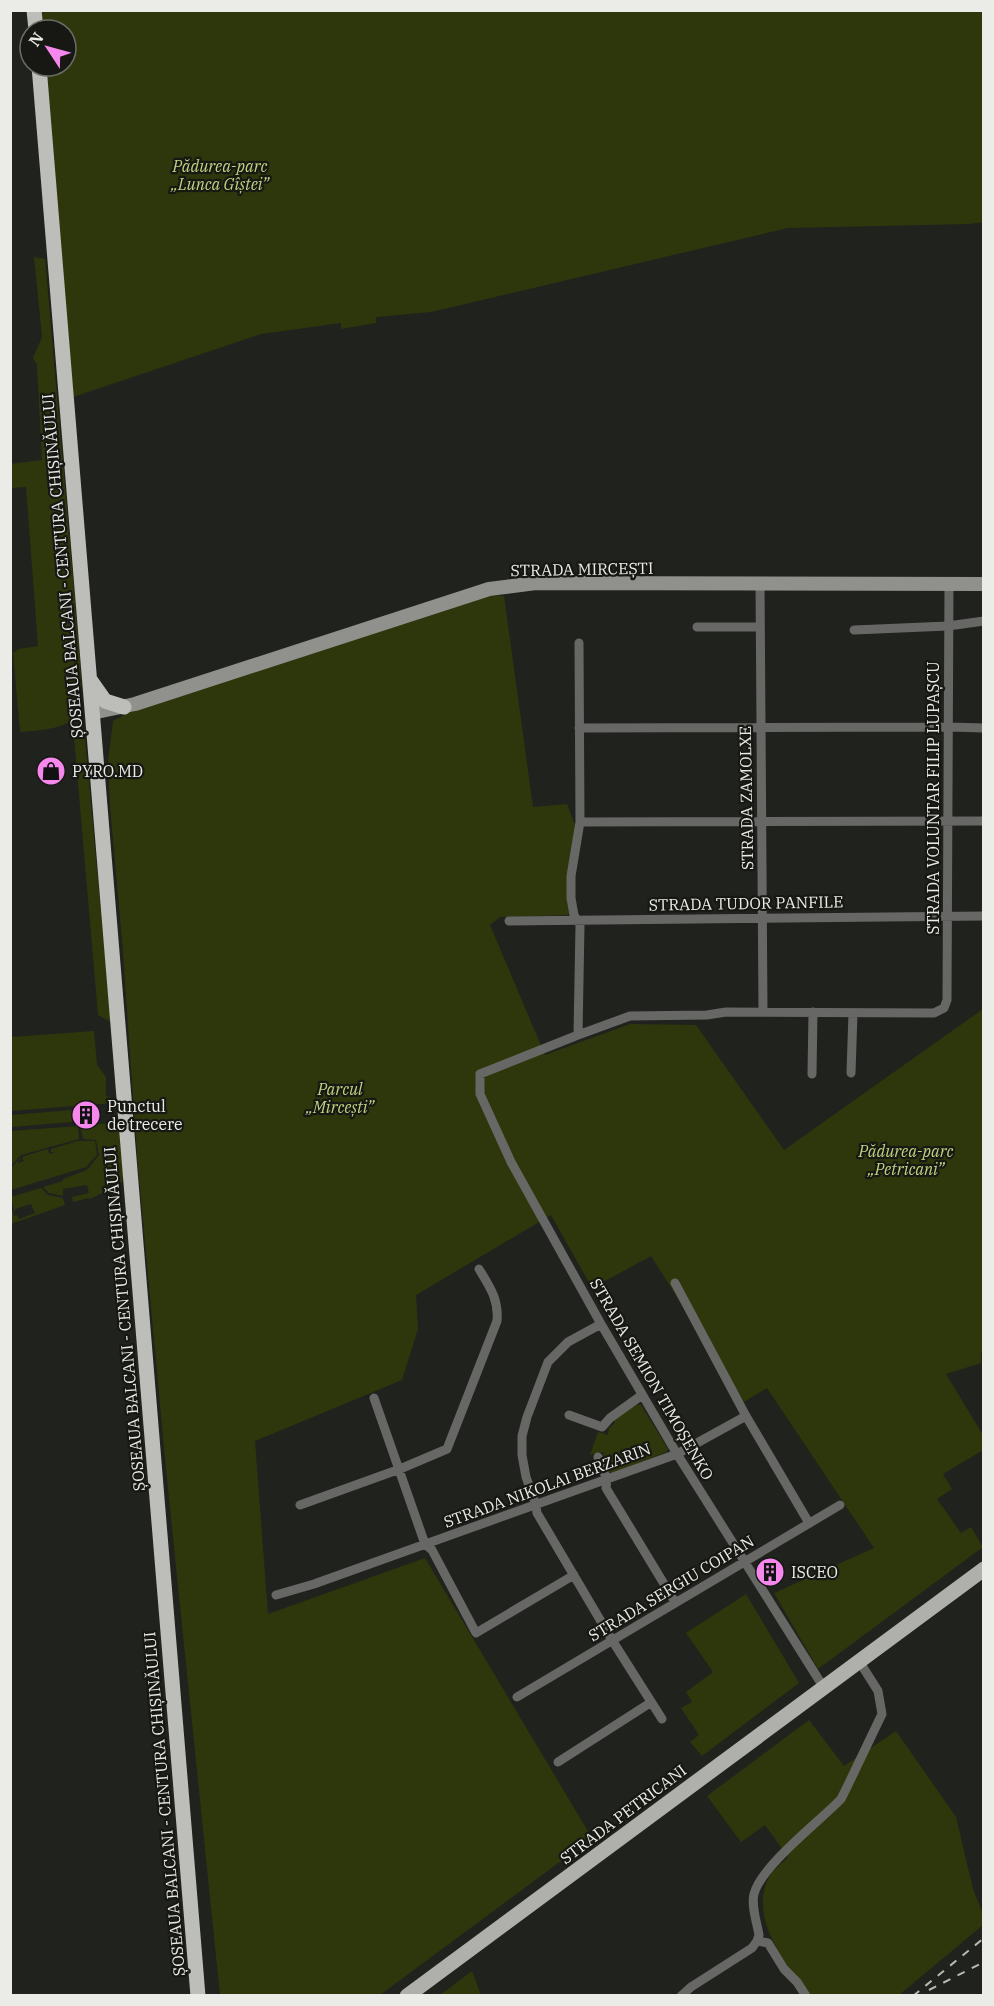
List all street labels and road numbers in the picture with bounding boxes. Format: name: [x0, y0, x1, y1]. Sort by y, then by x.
street label: ȘOSEAUA BALCANI - CENTURA CHIȘINĂULUI: [37, 393, 87, 739]
street label: STRADA MIRCEȘTI: [510, 558, 654, 580]
street label: STRADA VOLUNTAR FILIP LUPAȘCU: [923, 661, 943, 935]
street label: STRADA ZAMOLXE: [735, 726, 757, 870]
street label: STRADA TUDOR PANFILE: [648, 891, 844, 915]
street label: ȘOSEAUA BALCANI - CENTURA CHIȘINĂULUI: [99, 1146, 149, 1492]
street label: STRADA SEMION TIMOȘENKO: [586, 1275, 718, 1483]
street label: STRADA NIKOLAI BERZARIN: [441, 1438, 653, 1532]
street label: STRADA SERGIU COIPAN: [585, 1531, 757, 1645]
street label: ȘOSEAUA BALCANI - CENTURA CHIȘINĂULUI: [139, 1631, 189, 1977]
street label: STRADA PETRICANI: [556, 1760, 690, 1868]

